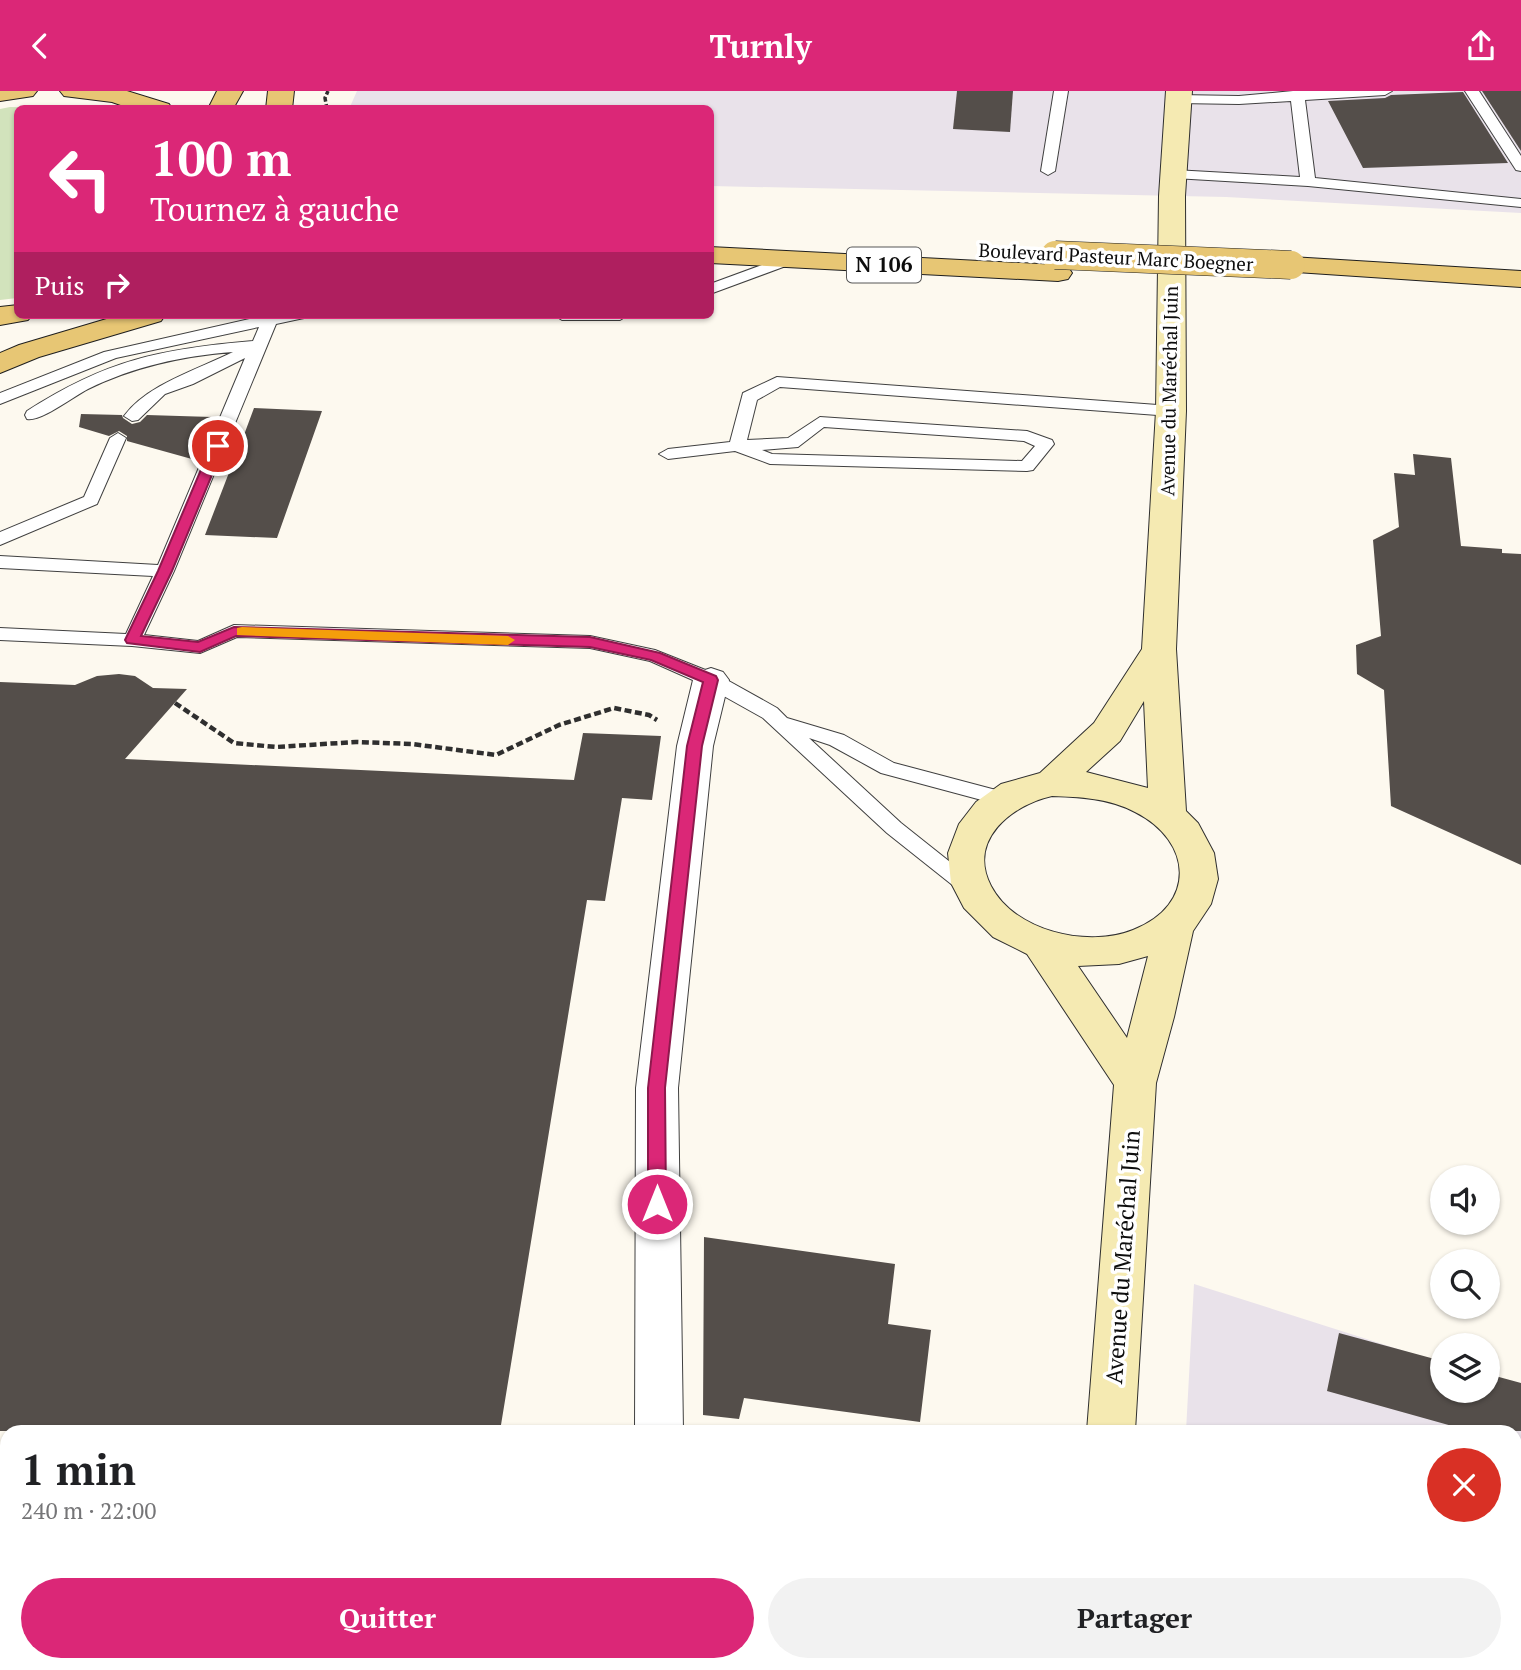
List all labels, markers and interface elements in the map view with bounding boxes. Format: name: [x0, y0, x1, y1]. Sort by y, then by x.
text: Turnly: [709, 25, 812, 67]
icon: back: [21, 27, 59, 65]
icon: share: [1462, 27, 1500, 65]
text: 100 m: [150, 125, 292, 190]
icon: left: [35, 133, 126, 224]
text: Tournez à gauche: [150, 188, 399, 230]
street label: Boulevard Pasteur Marc Boegner: [978, 237, 1255, 276]
road number: N 106: [847, 247, 921, 283]
icon: right: [98, 266, 136, 304]
text: Puis: [35, 268, 84, 302]
street label: Avenue du Maréchal Juin: [1154, 286, 1183, 496]
pin: [188, 416, 248, 476]
icon: arrive: [199, 427, 237, 465]
street label: Avenue du Maréchal Juin: [1098, 1129, 1147, 1385]
map controls: [1430, 1165, 1500, 1403]
button: sound: [1430, 1165, 1500, 1235]
position arrow: [620, 1167, 694, 1241]
button: search: [1430, 1249, 1500, 1319]
button: layers: [1430, 1333, 1500, 1403]
text: 1 min: [21, 1441, 136, 1497]
button: close: [1427, 1448, 1501, 1522]
text: 240 m · 22:00: [21, 1495, 156, 1526]
button: Quitter: [21, 1578, 754, 1658]
button: Partager: [768, 1578, 1501, 1658]

